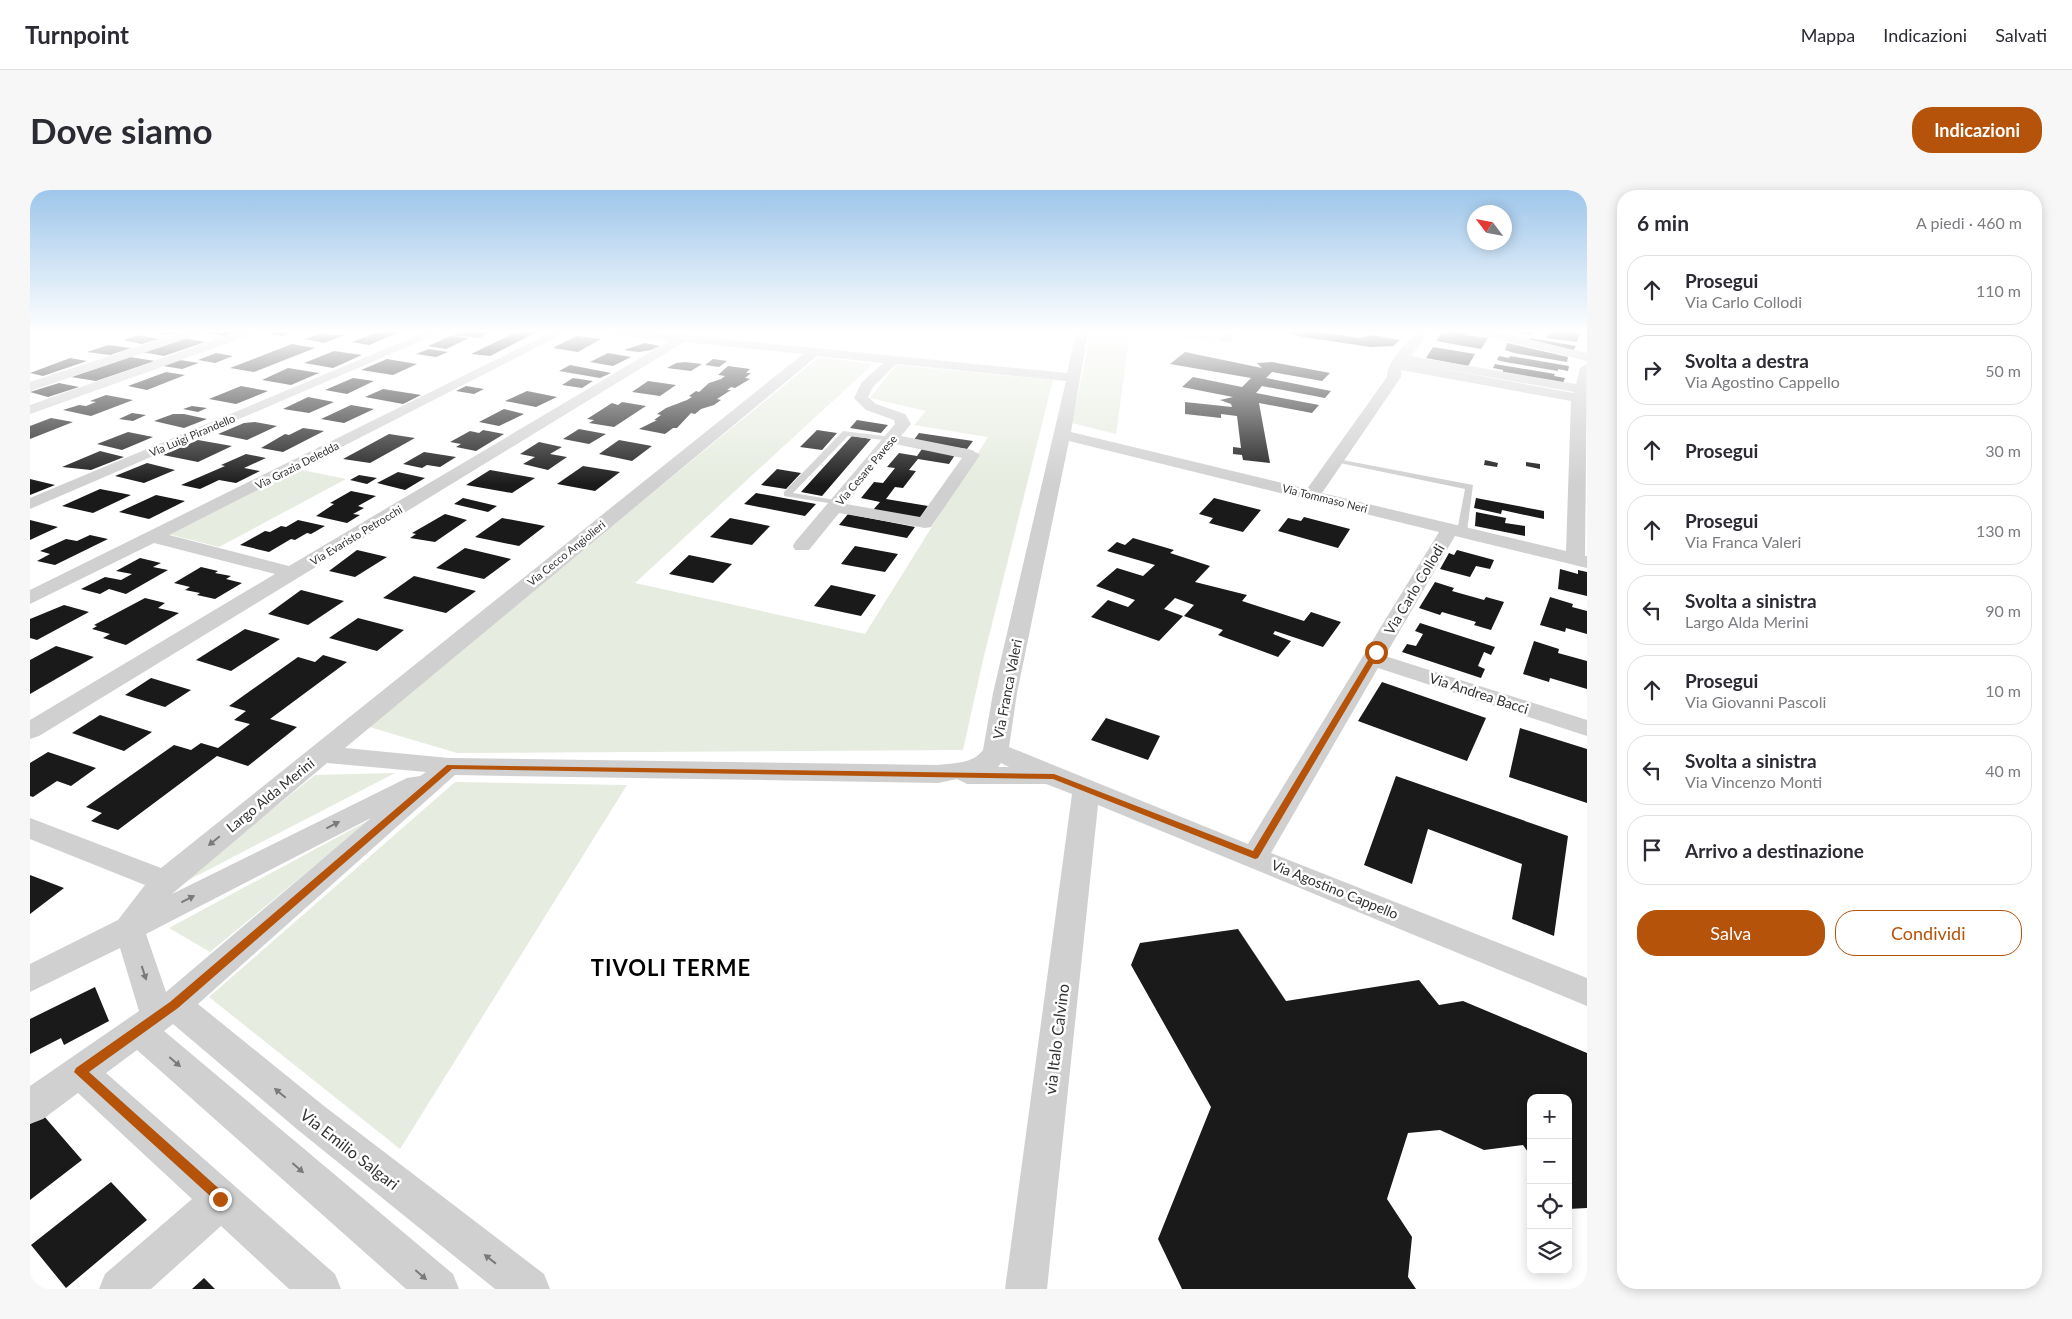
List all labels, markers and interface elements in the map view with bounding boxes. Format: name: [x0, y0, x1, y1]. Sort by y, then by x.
text: Turnpoint: [25, 20, 129, 49]
text: Mappa: [1801, 24, 1855, 46]
text: Indicazioni: [1883, 24, 1967, 46]
text: Salvati: [1995, 24, 2047, 46]
button: Indicazioni: [1912, 107, 2042, 153]
text: Dove siamo: [30, 109, 213, 151]
north arrow: [1467, 205, 1512, 250]
text: 6 min: [1637, 210, 1689, 235]
text: A piedi · 460 m: [1916, 213, 2022, 232]
text: Prosegui: [1685, 269, 1758, 292]
icon: ahead: [1638, 276, 1666, 304]
text: 110 m: [1976, 281, 2021, 300]
text: Via Carlo Collodi: [1685, 292, 1802, 311]
text: Svolta a destra: [1685, 349, 1809, 372]
icon: right: [1638, 356, 1666, 384]
text: 50 m: [1985, 361, 2021, 380]
text: Via Agostino Cappello: [1685, 372, 1840, 391]
street label: Via Luigi Pirandello: [147, 411, 237, 459]
street label: Via Cesare Pavese: [833, 432, 899, 508]
icon: ahead: [1638, 436, 1666, 464]
street label: Via Grazia Deledda: [253, 438, 341, 492]
text: Prosegui: [1685, 439, 1758, 462]
text: 30 m: [1985, 441, 2021, 460]
street label: Via Tommaso Neri: [1281, 481, 1369, 515]
street label: Via Evaristo Petrocchi: [308, 502, 405, 568]
text: Prosegui: [1685, 509, 1758, 532]
icon: ahead: [1638, 516, 1666, 544]
street label: Via Cecco Angiolieri: [525, 517, 608, 588]
text: 130 m: [1976, 521, 2021, 540]
text: Via Franca Valeri: [1685, 532, 1801, 551]
street label: Via Carlo Collodi: [1380, 541, 1448, 637]
text: Svolta a sinistra: [1685, 589, 1817, 612]
icon: left: [1638, 596, 1666, 624]
text: 90 m: [1985, 601, 2021, 620]
text: Largo Alda Merini: [1685, 612, 1809, 631]
street label: Via Franca Valeri: [989, 637, 1025, 741]
route start: [1365, 641, 1388, 664]
street label: Via Andrea Bacci: [1427, 669, 1531, 717]
text: Prosegui: [1685, 669, 1758, 692]
icon: ahead: [1638, 676, 1666, 704]
text: 10 m: [1985, 681, 2021, 700]
text: Via Giovanni Pascoli: [1685, 692, 1826, 711]
text: Svolta a sinistra: [1685, 749, 1817, 772]
street label: Largo Alda Merini: [223, 754, 317, 836]
icon: left: [1638, 756, 1666, 784]
text: 40 m: [1985, 761, 2021, 780]
text: Via Vincenzo Monti: [1685, 772, 1822, 791]
one-way arrow: [326, 821, 340, 829]
one-way arrow: [208, 835, 221, 846]
icon: arrive: [1638, 836, 1666, 864]
text: Arrivo a destinazione: [1685, 839, 1864, 862]
street label: Via Agostino Cappello: [1269, 856, 1401, 922]
one-way arrow: [181, 895, 196, 903]
button: Salva: [1637, 910, 1825, 956]
button: Condividi: [1835, 910, 2022, 956]
district label: TIVOLI TERME: [591, 954, 751, 981]
one-way arrow: [140, 965, 148, 980]
street label: via Italo Calvino: [1040, 982, 1072, 1096]
one-way arrow: [169, 1056, 181, 1067]
one-way arrow: [274, 1088, 287, 1099]
map controls: [1527, 1094, 1572, 1274]
button: +: [1527, 1094, 1572, 1139]
street label: Via Emilio Salgari: [297, 1105, 403, 1193]
button: −: [1527, 1139, 1572, 1184]
one-way arrow: [291, 1163, 304, 1174]
button: locate: [1527, 1184, 1572, 1229]
route end: [209, 1188, 232, 1211]
button: layers: [1527, 1229, 1572, 1274]
one-way arrow: [484, 1254, 497, 1265]
one-way arrow: [414, 1269, 427, 1280]

